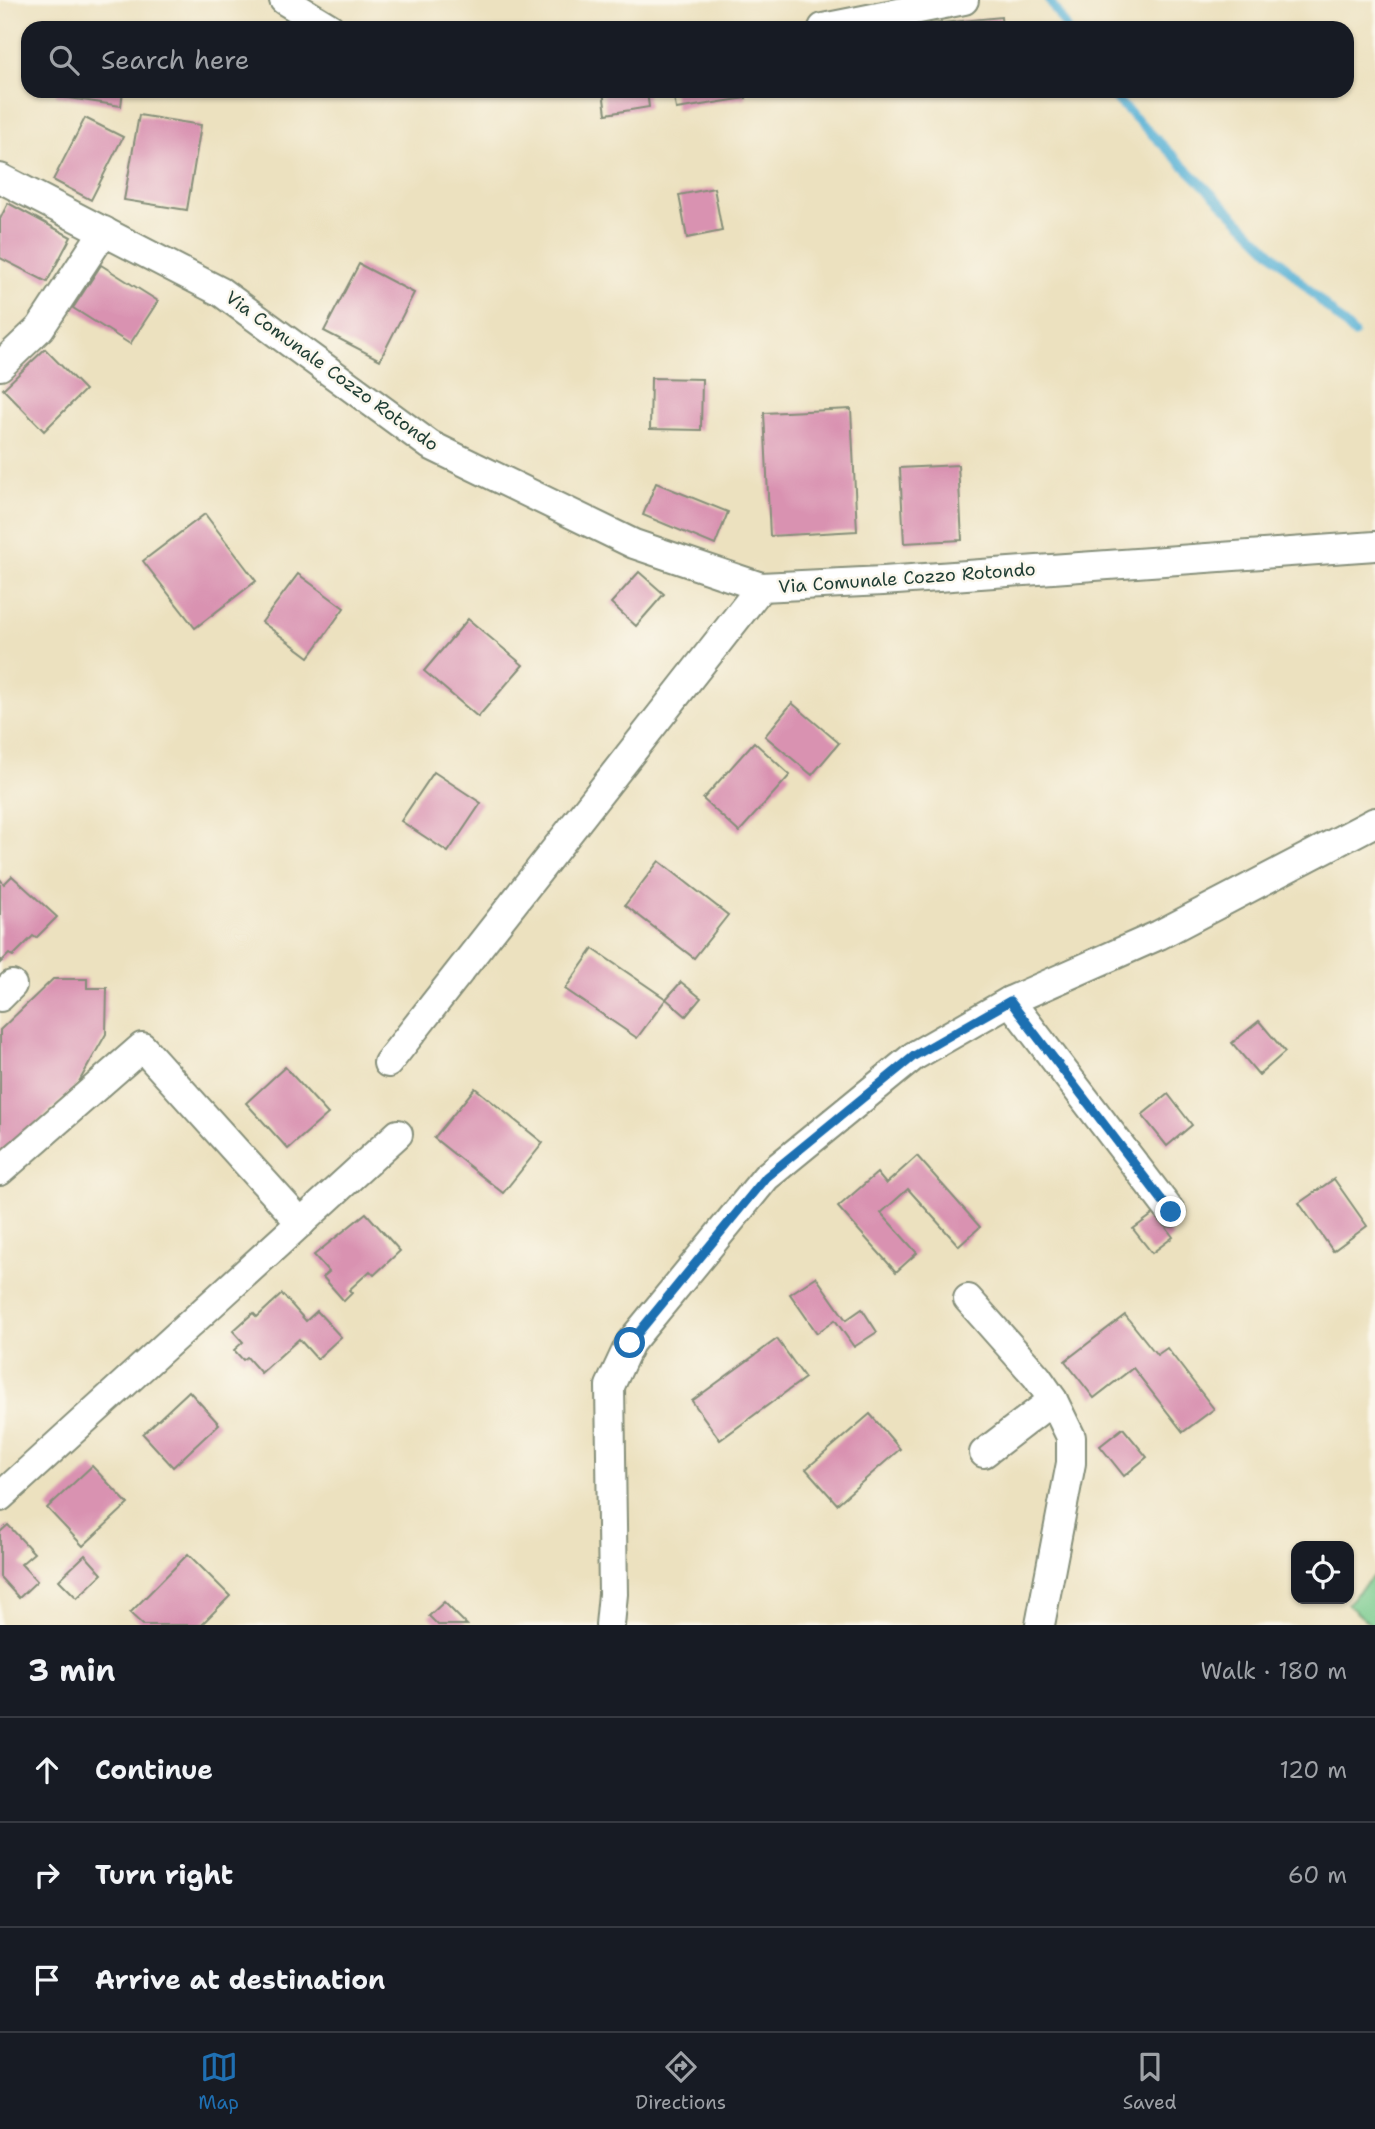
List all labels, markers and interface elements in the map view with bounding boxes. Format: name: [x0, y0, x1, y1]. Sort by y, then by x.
search box: [21, 21, 1354, 98]
icon: search: [45, 41, 83, 79]
text: Search here: [101, 42, 250, 77]
street label: Via Comunale Cozzo Rotondo: [221, 286, 443, 456]
street label: Via Comunale Cozzo Rotondo: [778, 557, 1036, 599]
route end: [1155, 1196, 1186, 1227]
route start: [614, 1327, 645, 1358]
map controls: [1291, 1541, 1354, 1604]
button: locate: [1291, 1541, 1354, 1604]
text: 3 min: [28, 1650, 115, 1691]
text: Walk · 180 m: [1201, 1656, 1347, 1686]
icon: ahead: [28, 1751, 66, 1789]
text: Continue: [95, 1752, 213, 1787]
text: 120 m: [1279, 1755, 1347, 1785]
icon: right: [28, 1856, 66, 1894]
text: Turn right: [95, 1857, 233, 1892]
text: 60 m: [1288, 1860, 1347, 1890]
icon: arrive: [28, 1961, 66, 1999]
text: Arrive at destination: [95, 1962, 385, 1997]
tab: Map: [198, 2048, 239, 2115]
tab: Directions: [636, 2048, 726, 2115]
tab: Saved: [1123, 2048, 1177, 2115]

